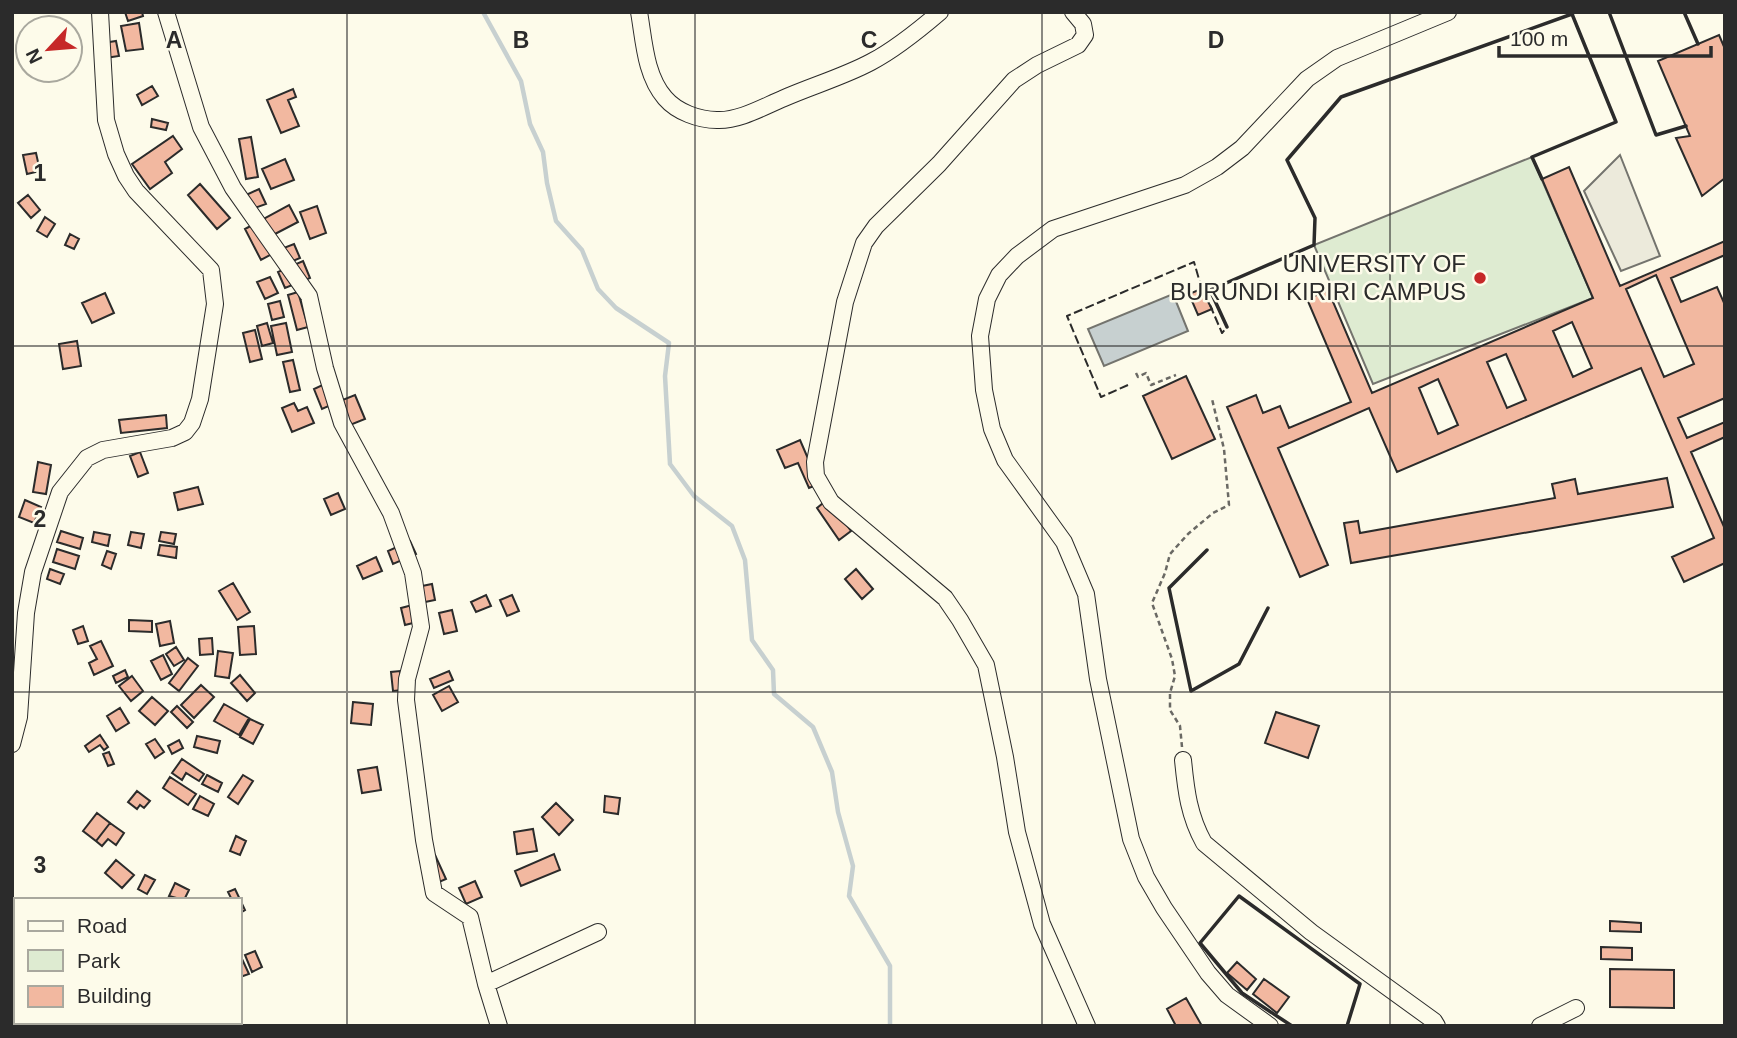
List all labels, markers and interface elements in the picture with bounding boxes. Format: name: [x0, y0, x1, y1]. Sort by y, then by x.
north arrow: [14, 14, 84, 84]
scale bar: [1499, 14, 1711, 58]
text: A: [166, 27, 182, 53]
text: B: [513, 27, 529, 53]
text: C: [861, 27, 877, 53]
text: D: [1208, 27, 1224, 53]
text: 100 m: [1510, 27, 1568, 50]
text: N: [22, 45, 47, 67]
text: 1: [34, 160, 47, 186]
place label: UNIVERSITY OF BURUNDI KIRIRI CAMPUS: [1170, 250, 1466, 305]
marker: UNIVERSITY OF BURUNDI KIRIRI CAMPUS: [1472, 270, 1488, 286]
text: 2: [34, 506, 46, 532]
text: 3: [34, 852, 46, 878]
legend: [14, 898, 242, 1024]
text: Road: [77, 914, 127, 937]
text: Park: [77, 949, 121, 972]
text: Building: [77, 984, 152, 1007]

